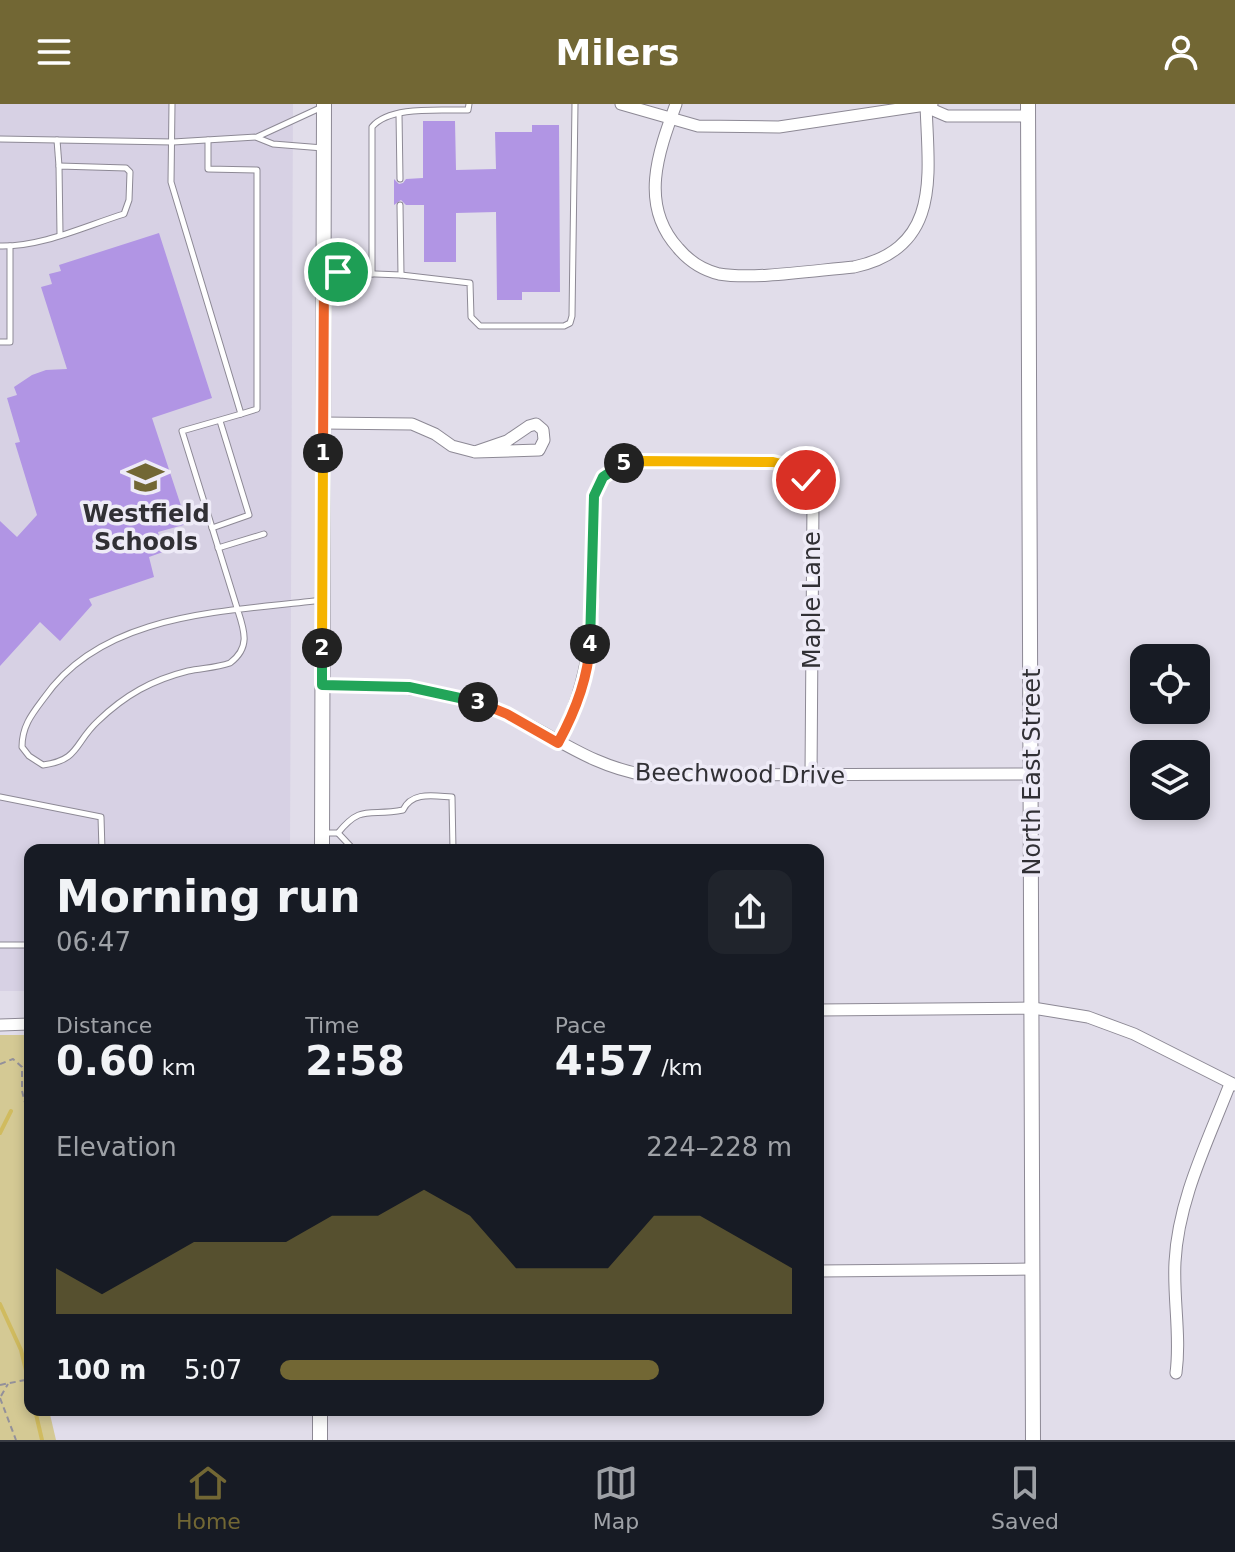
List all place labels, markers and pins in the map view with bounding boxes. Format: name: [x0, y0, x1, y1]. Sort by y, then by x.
pin: [304, 238, 372, 306]
pin: 1: [303, 433, 343, 473]
pin: 5: [604, 443, 644, 483]
pin: [772, 446, 840, 514]
school or university icon: Westfield Schools: [127, 458, 165, 496]
place label: Westfield Schools: [82, 500, 210, 556]
pin: 4: [570, 624, 610, 664]
pin: 2: [302, 628, 342, 668]
pin: 3: [458, 682, 498, 722]

